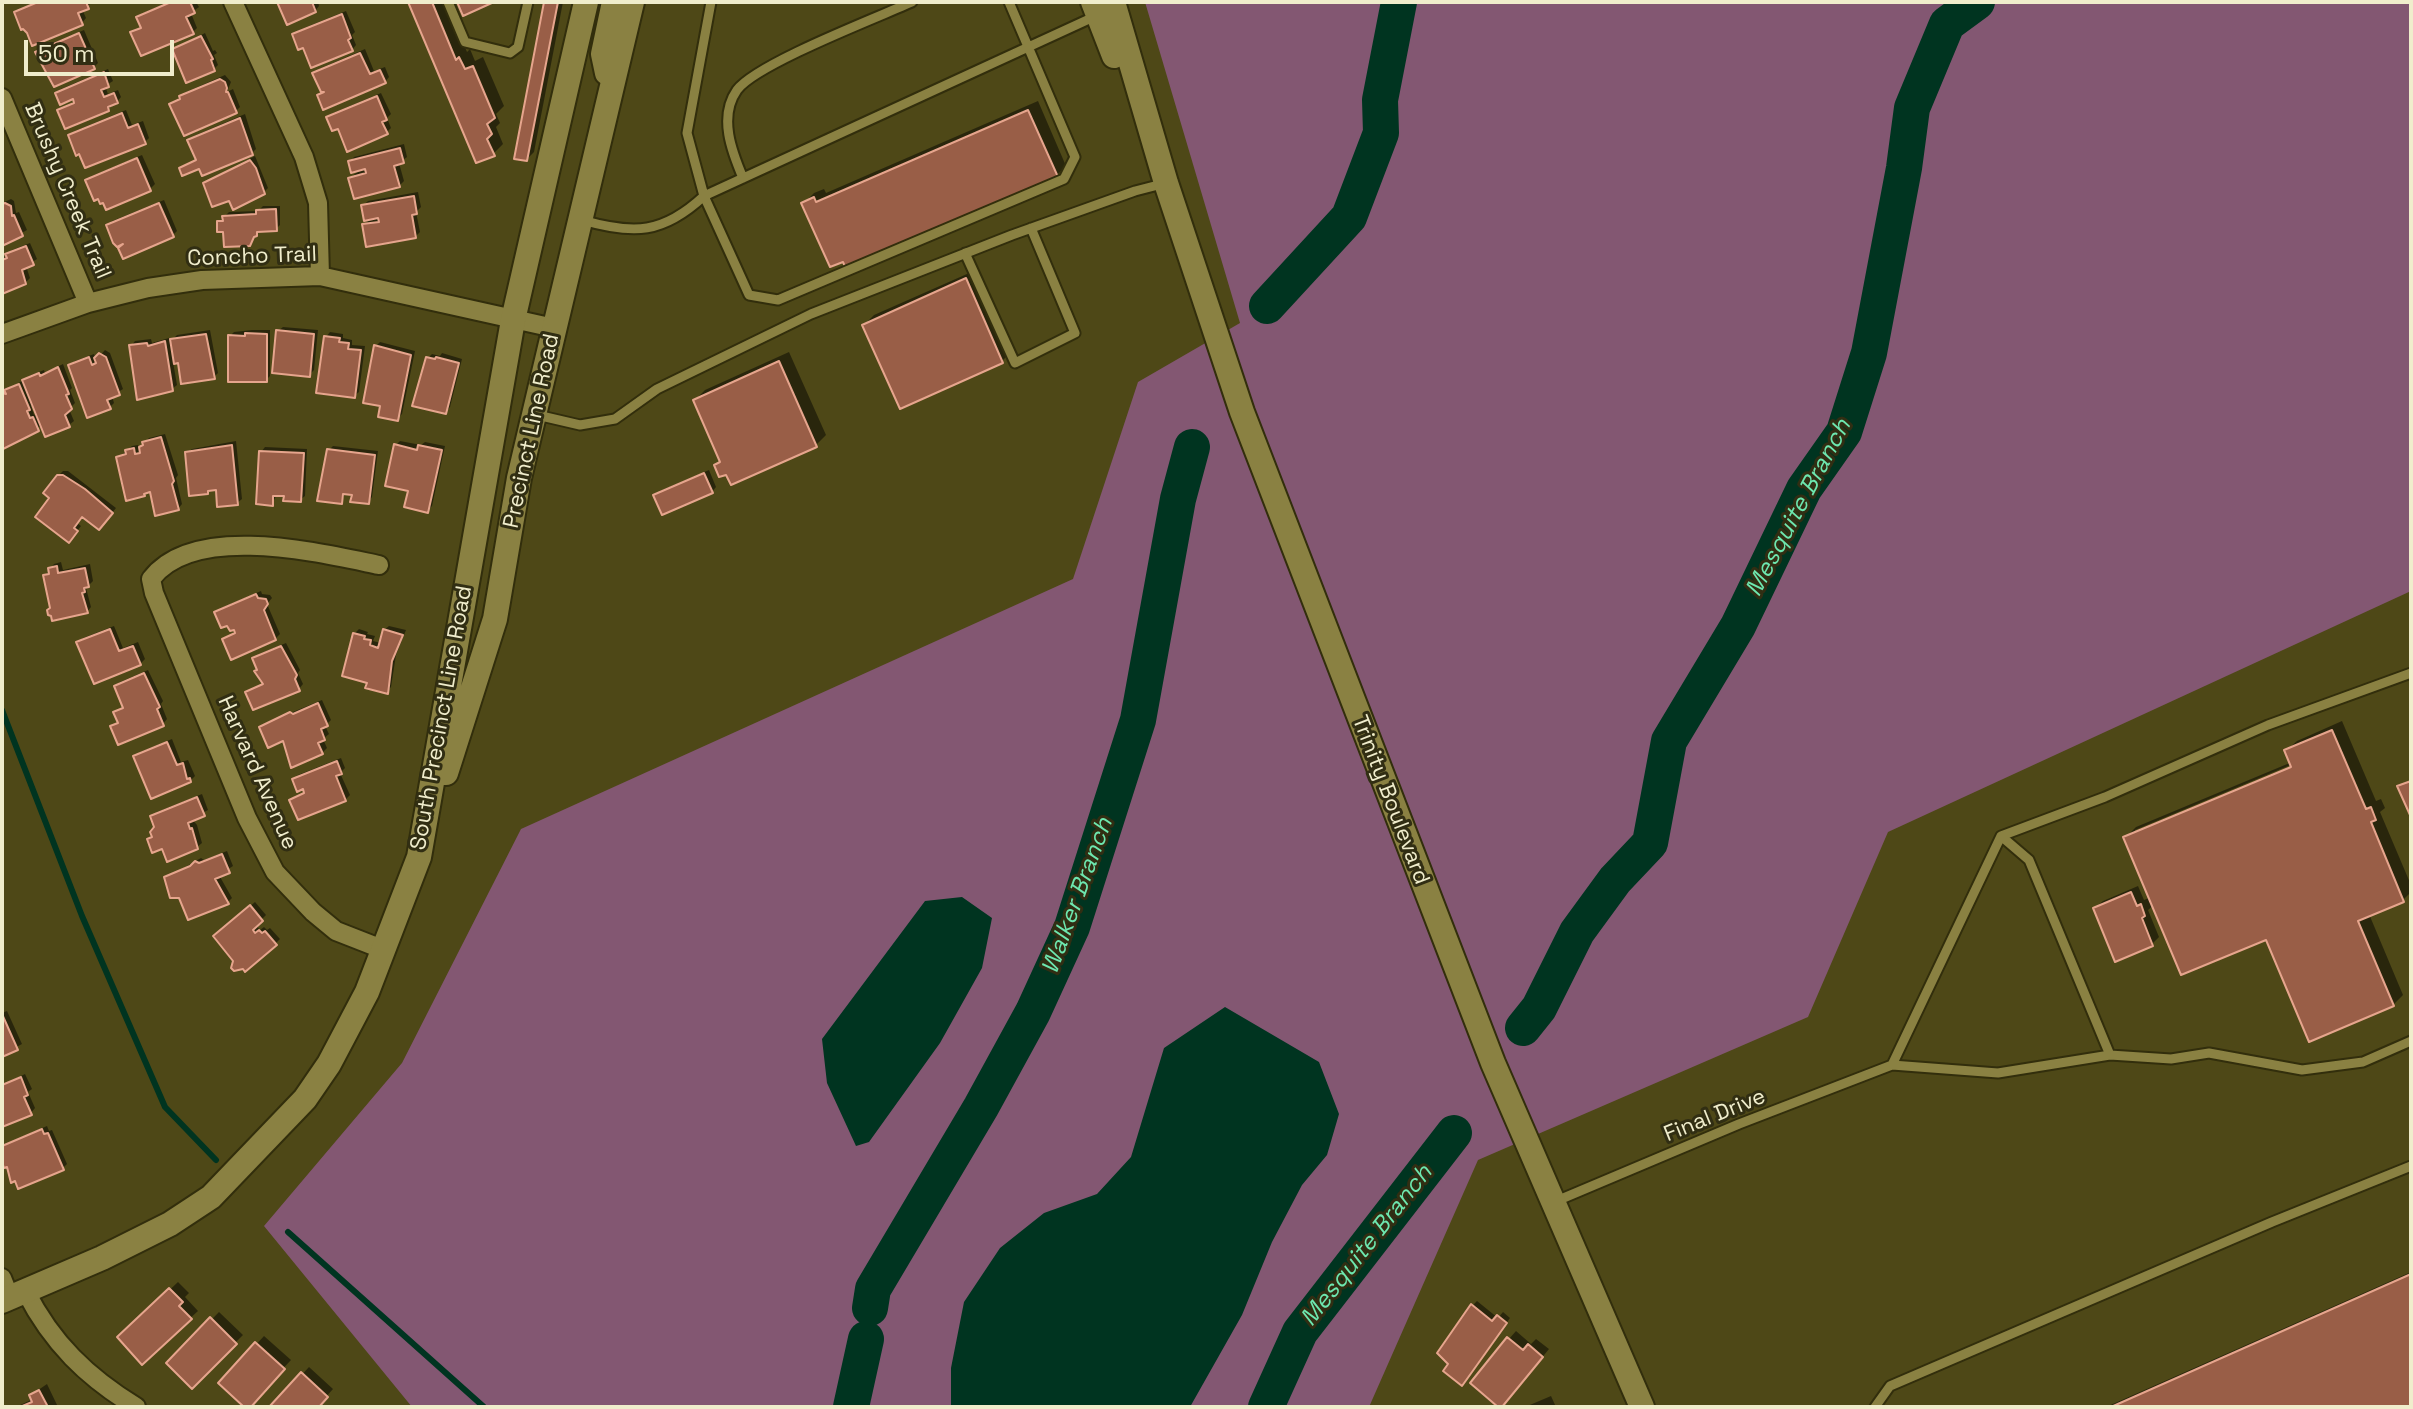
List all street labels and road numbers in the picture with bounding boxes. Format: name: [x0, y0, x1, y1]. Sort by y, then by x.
street label: Brushy Creek Trail: [18, 99, 116, 283]
street label: Concho Trail: [187, 242, 317, 272]
street label: Precinct Line Road: [498, 331, 566, 531]
street label: South Precinct Line Road: [406, 584, 478, 852]
street label: Harvard Avenue: [211, 692, 303, 854]
street label: Trinity Boulevard: [1346, 712, 1434, 888]
street label: Final Drive: [1660, 1084, 1770, 1148]

